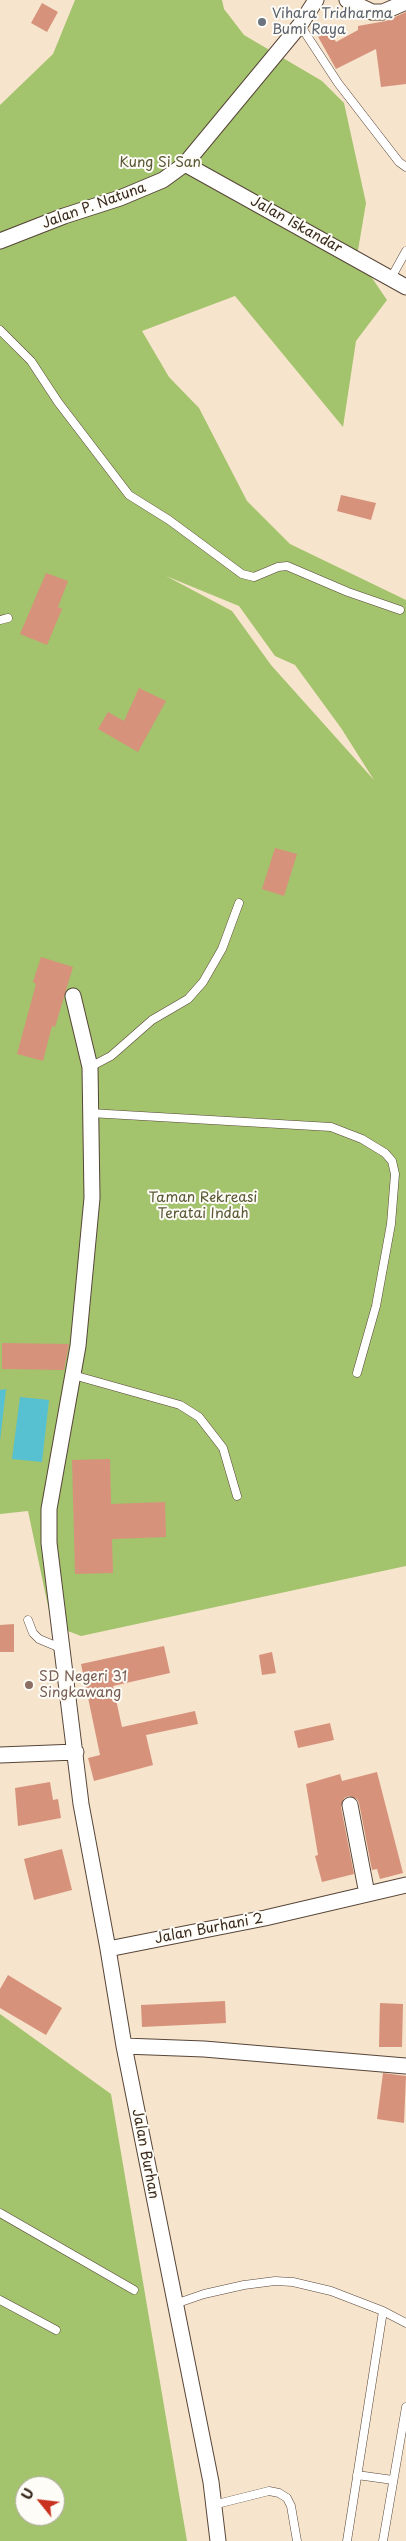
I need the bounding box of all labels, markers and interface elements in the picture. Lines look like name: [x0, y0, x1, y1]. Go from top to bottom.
place label: Vihara Tridharma Bumi Raya: [272, 6, 393, 38]
marker: Vihara Tridharma Bumi Raya: [256, 16, 268, 28]
park label: Kung Si San: [119, 155, 201, 171]
street label: Jalan P. Natuna: [40, 179, 148, 233]
street label: Jalan Iskandar: [247, 193, 345, 257]
park label: Taman Rekreasi Teratai Indah: [149, 1190, 257, 1222]
place label: SD Negeri 31 Singkawang: [39, 1669, 127, 1701]
marker: SD Negeri 31 Singkawang: [23, 1679, 35, 1691]
street label: Jalan Burhani 2: [153, 1910, 265, 1948]
street label: Jalan Burhan: [128, 2108, 162, 2200]
north arrow: [15, 2476, 65, 2526]
text: U: [16, 2484, 39, 2504]

